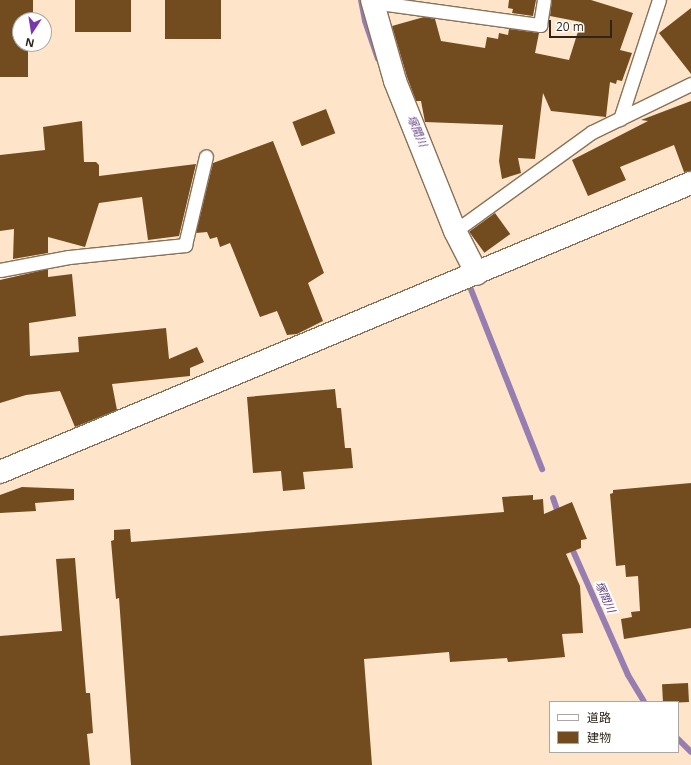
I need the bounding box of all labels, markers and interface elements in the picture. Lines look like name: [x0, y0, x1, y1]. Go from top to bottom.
north arrow: [12, 12, 52, 52]
scale bar: [551, 12, 614, 38]
text: 20 m: [556, 18, 584, 35]
text: N: [24, 35, 36, 52]
water label: 塚間川: [404, 113, 430, 149]
water label: 塚間川: [592, 579, 618, 615]
legend: [549, 701, 679, 753]
text: 道路: [587, 709, 611, 726]
text: 建物: [587, 729, 611, 746]

